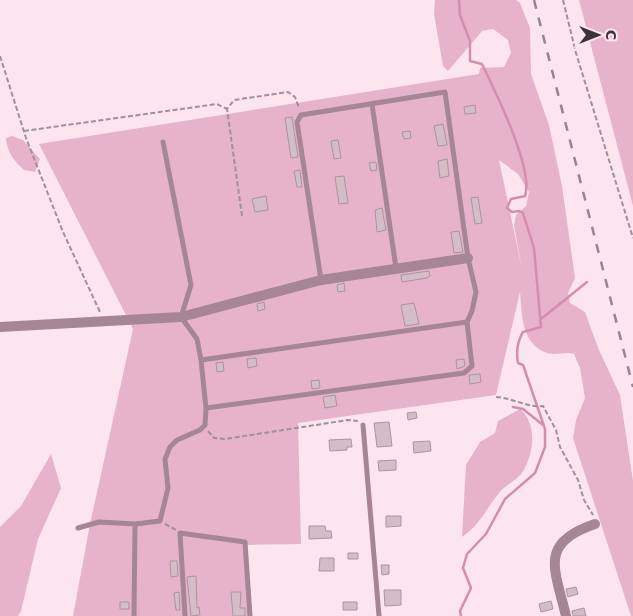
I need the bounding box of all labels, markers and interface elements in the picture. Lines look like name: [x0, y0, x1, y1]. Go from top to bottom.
north arrow: [573, 10, 623, 60]
text: С: [603, 30, 619, 40]

